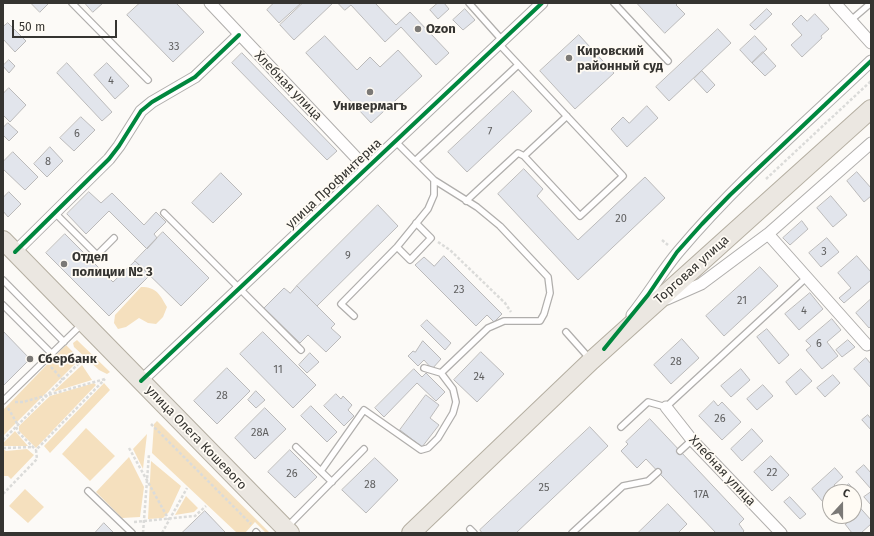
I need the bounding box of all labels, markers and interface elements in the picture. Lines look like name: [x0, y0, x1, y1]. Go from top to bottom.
scale bar: [14, 12, 119, 38]
text: 50 m: [19, 20, 45, 34]
place label: Ozon: [426, 21, 456, 37]
marker: Ozon: [413, 24, 423, 34]
house number: 33: [169, 40, 179, 54]
place label: Кировский районный суд: [577, 43, 663, 74]
street label: Хлебная улица: [251, 48, 325, 124]
marker: Кировский районный суд: [564, 53, 574, 63]
house number: 4: [108, 74, 114, 88]
marker: Универмагъ: [365, 87, 375, 97]
place label: Универмагъ: [333, 98, 407, 114]
house number: 7: [488, 125, 492, 139]
house number: 6: [74, 127, 80, 141]
street label: улица Профинтерна: [283, 136, 385, 232]
house number: 8: [45, 155, 51, 169]
house number: 20: [615, 212, 627, 226]
street label: Торговая улица: [651, 232, 733, 308]
house number: 3: [821, 245, 827, 259]
place label: Отдел полиции № 3: [72, 249, 153, 280]
house number: 9: [345, 249, 351, 263]
marker: Отдел полиции № 3: [59, 259, 69, 269]
house number: 23: [454, 283, 464, 297]
house number: 21: [737, 294, 747, 308]
house number: 4: [801, 304, 807, 318]
house number: 6: [816, 337, 822, 351]
place label: Сбербанк: [38, 351, 97, 367]
marker: Сбербанк: [25, 354, 35, 364]
house number: 28: [670, 355, 682, 369]
house number: 11: [273, 363, 283, 377]
house number: 24: [474, 370, 484, 384]
street label: улица Олега Кошевого: [142, 383, 250, 493]
house number: 28: [216, 389, 228, 403]
house number: 26: [714, 412, 726, 426]
house number: 28А: [251, 426, 269, 440]
street label: Хлебная улица: [685, 433, 759, 509]
house number: 22: [767, 466, 777, 480]
house number: 26: [286, 467, 298, 481]
house number: 28: [364, 478, 376, 492]
house number: 25: [539, 481, 549, 495]
north arrow: [822, 484, 862, 524]
text: С: [841, 486, 851, 500]
house number: 17А: [693, 488, 709, 502]

